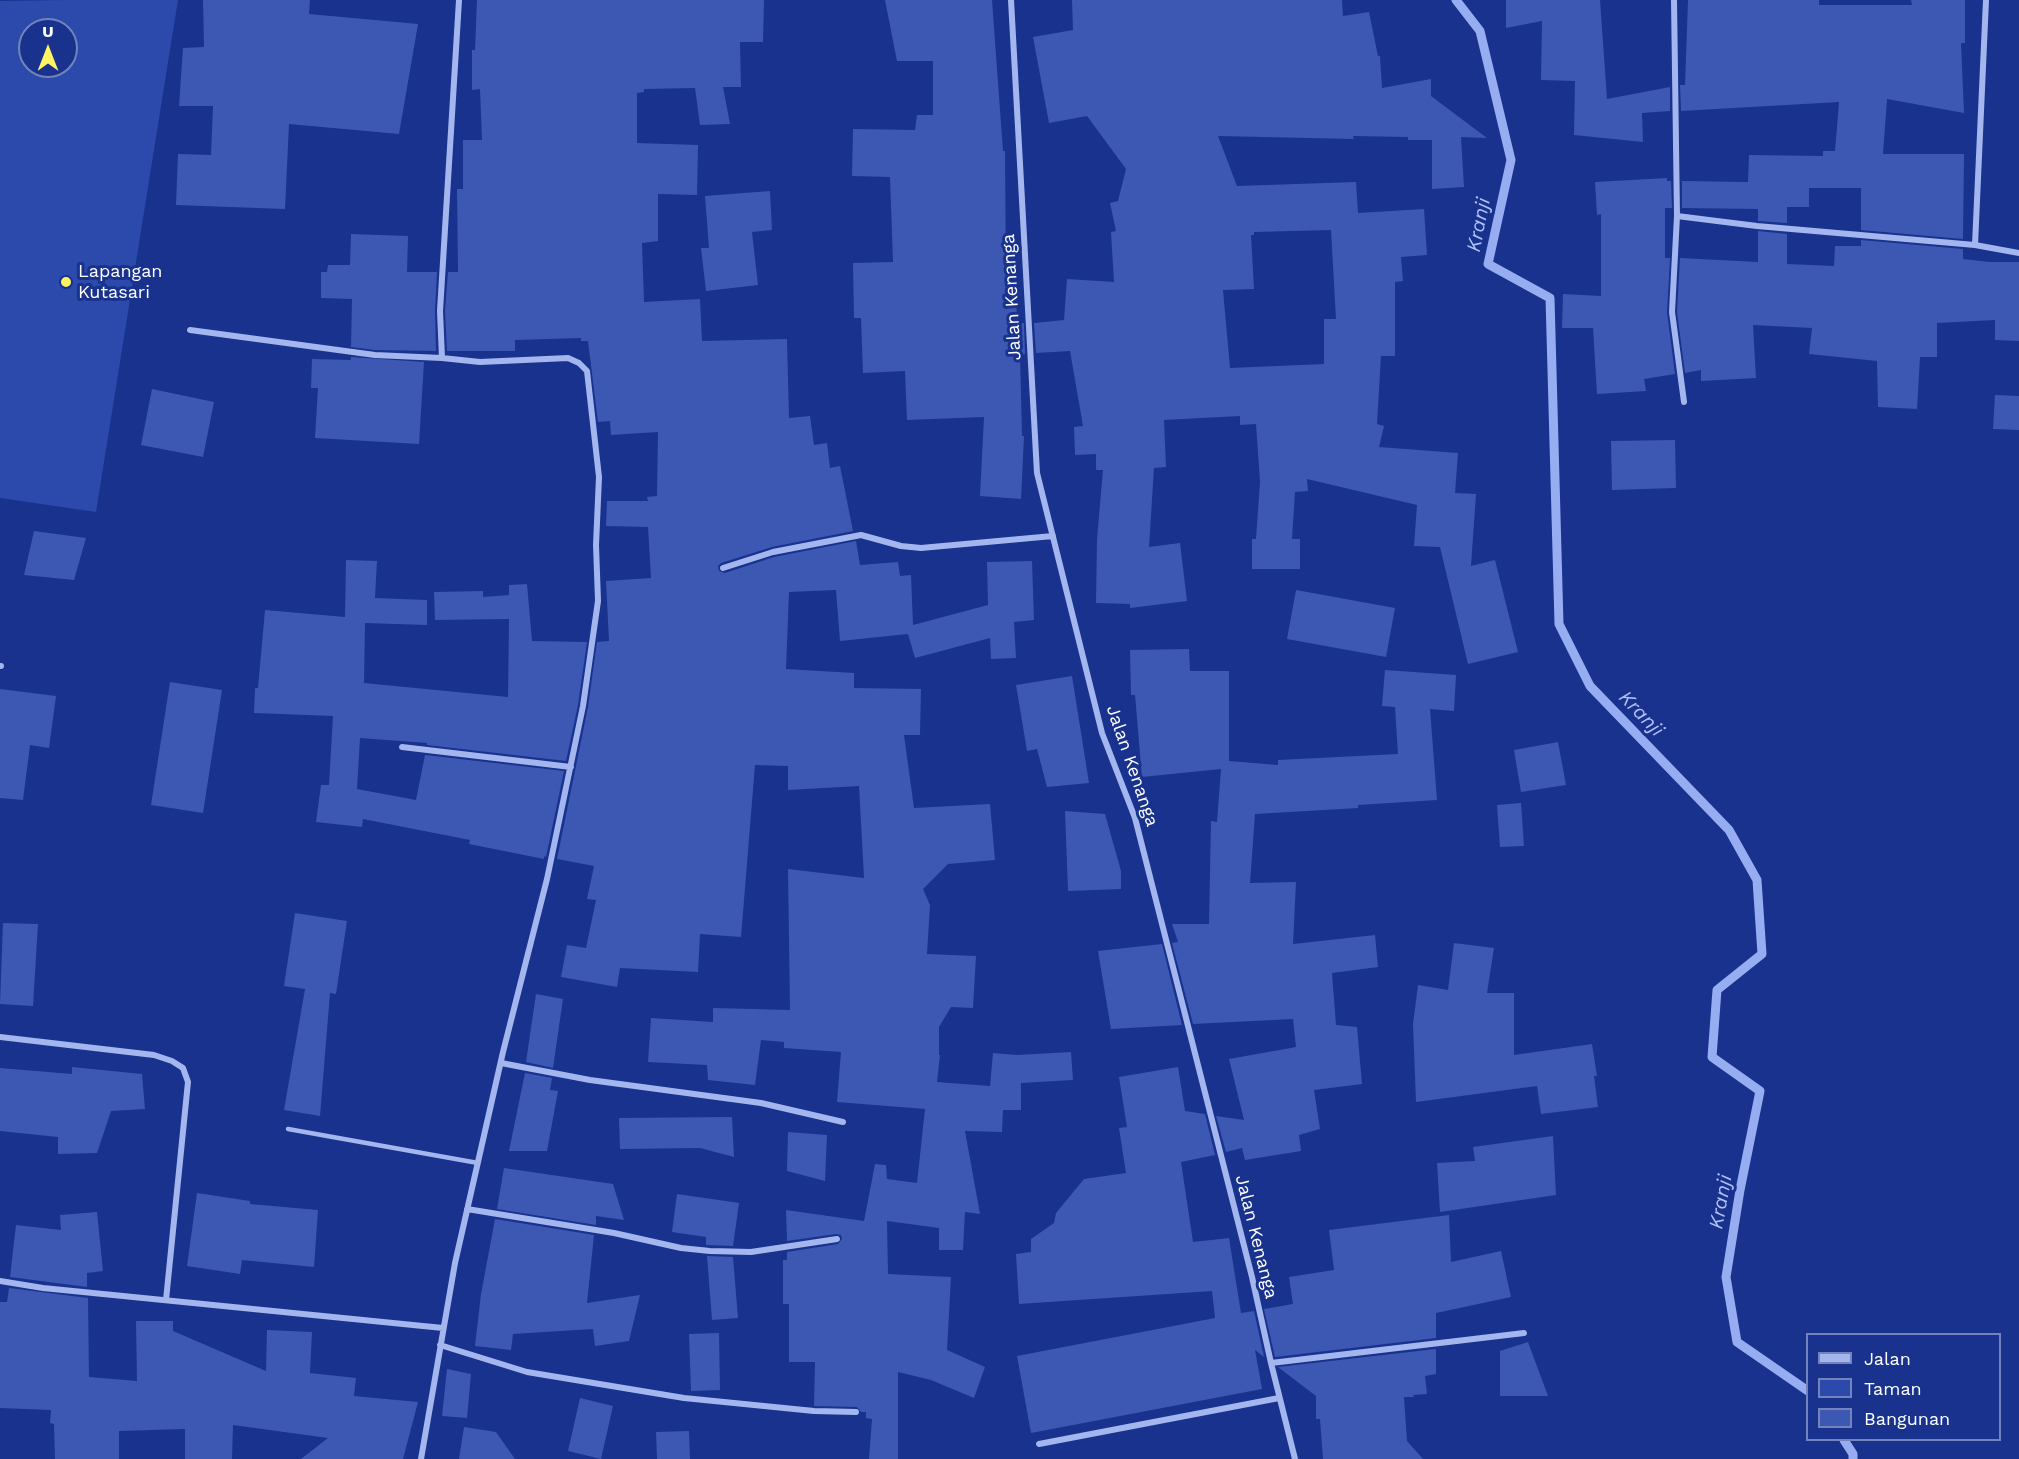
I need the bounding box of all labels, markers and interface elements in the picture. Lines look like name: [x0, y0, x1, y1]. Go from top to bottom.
north arrow: [18, 18, 78, 78]
text: U: [42, 22, 54, 41]
water label: Kranji: [1462, 196, 1496, 254]
street label: Jalan Kenanga: [998, 233, 1026, 361]
place label: Lapangan Kutasari: [78, 261, 162, 304]
marker: Lapangan Kutasari: [59, 275, 73, 289]
water label: Kranji: [1613, 686, 1669, 742]
street label: Jalan Kenanga: [1101, 703, 1163, 829]
street label: Jalan Kenanga: [1230, 1173, 1282, 1301]
water label: Kranji: [1704, 1173, 1738, 1231]
legend: [1806, 1333, 2001, 1441]
text: Jalan: [1864, 1348, 1911, 1369]
text: Taman: [1864, 1378, 1922, 1399]
text: Bangunan: [1864, 1408, 1950, 1429]

